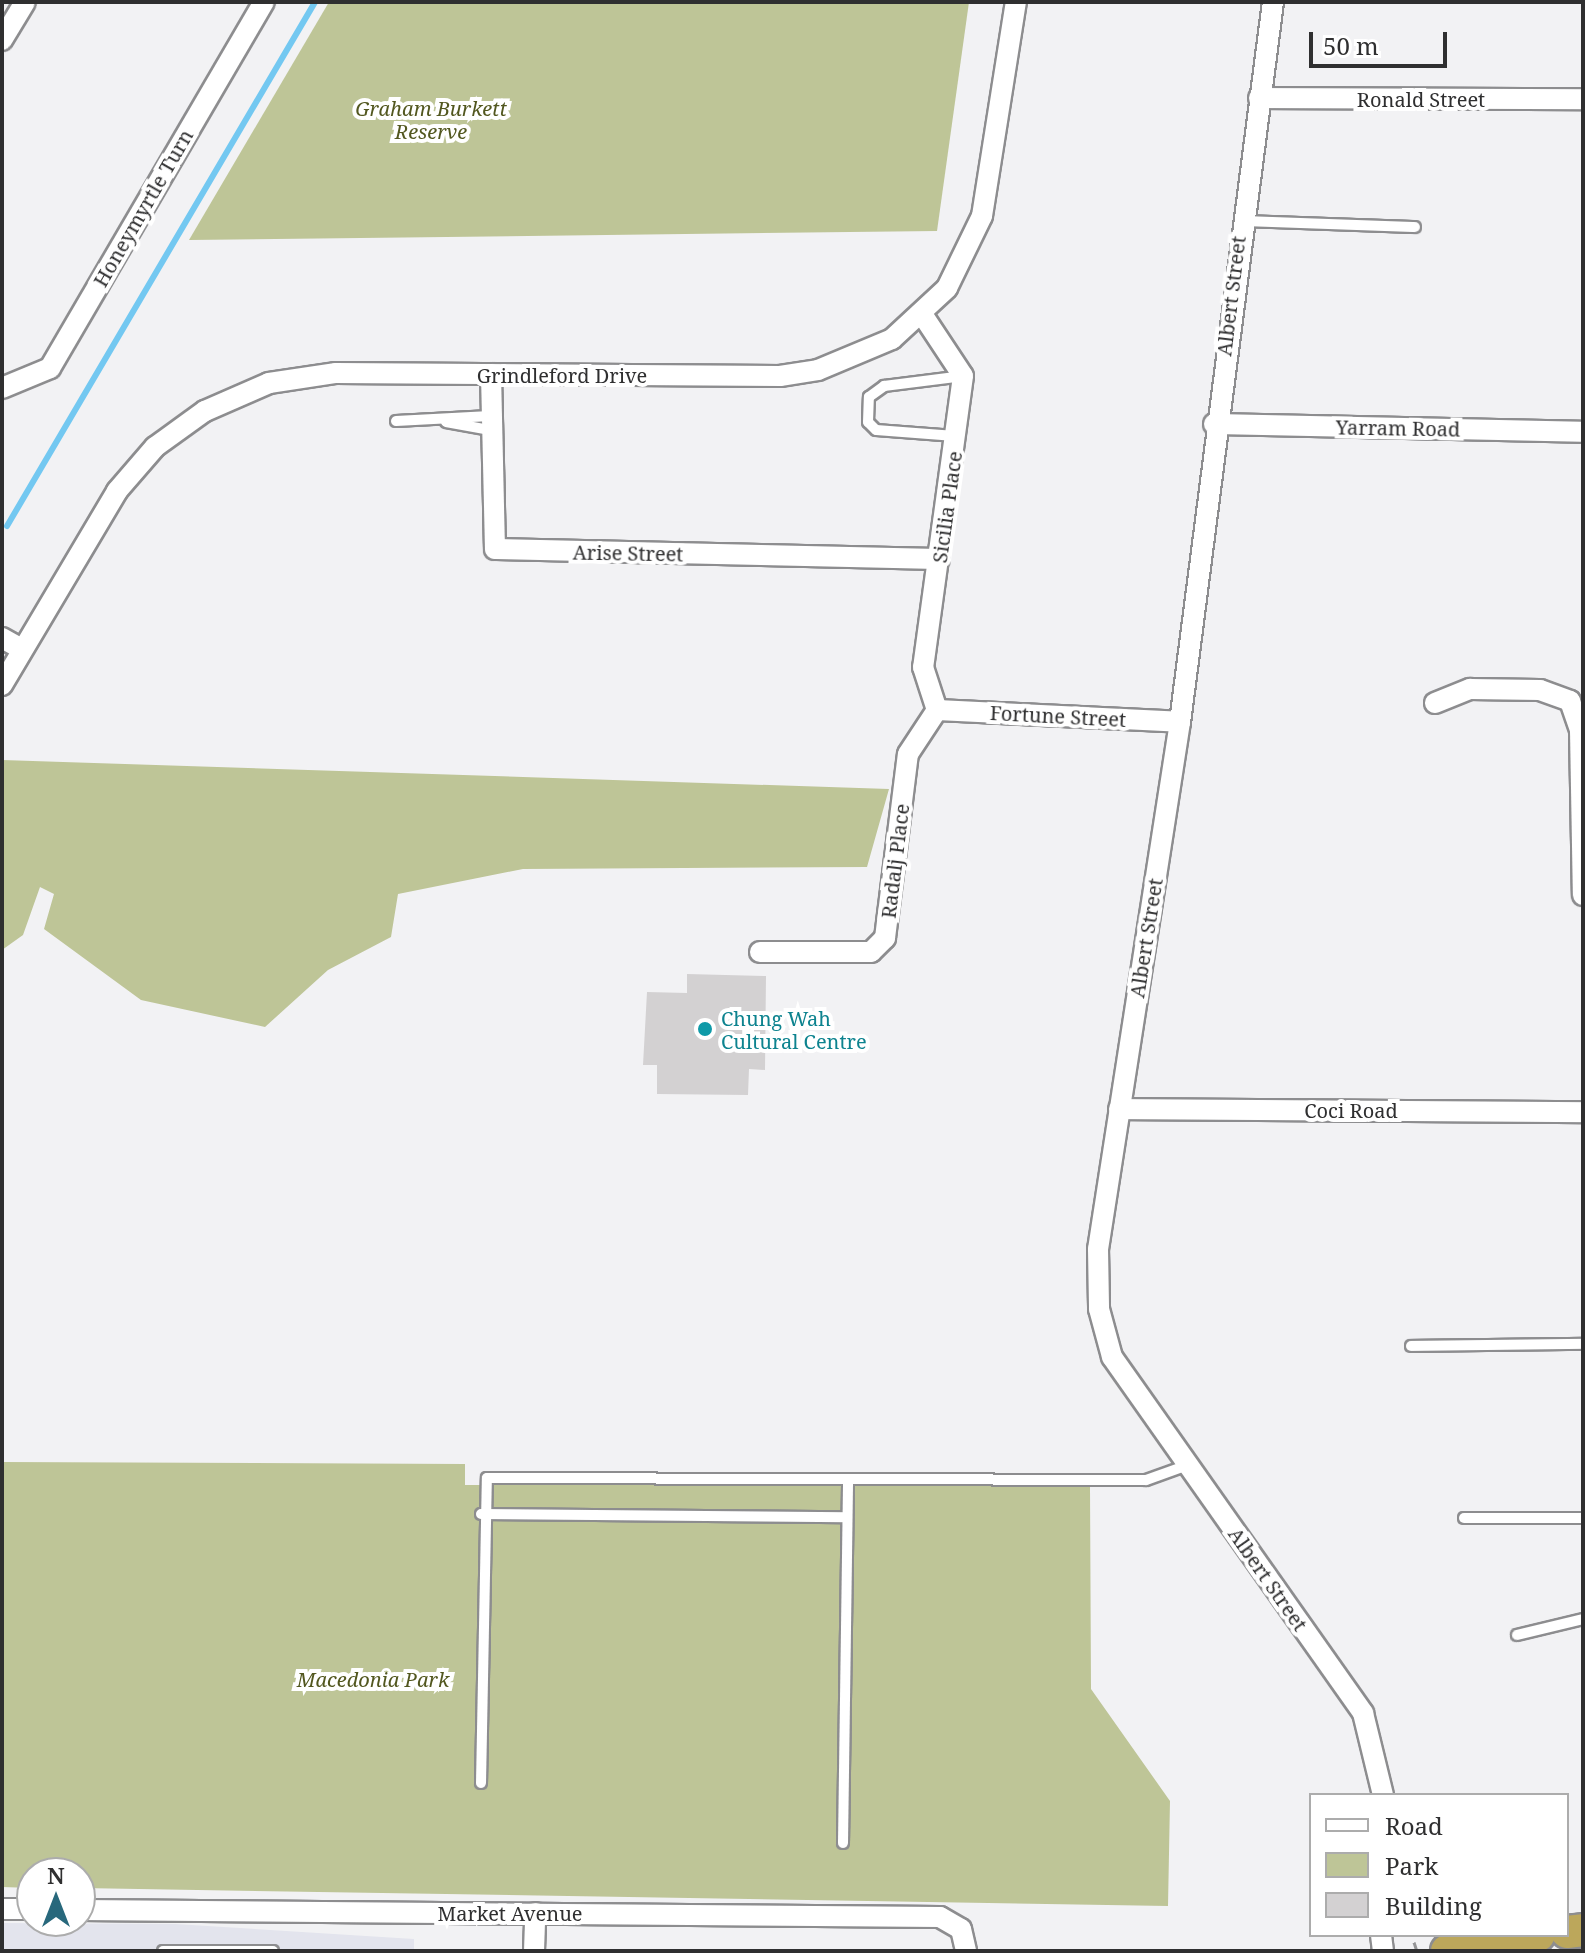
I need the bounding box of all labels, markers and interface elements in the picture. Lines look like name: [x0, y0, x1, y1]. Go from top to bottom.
scale bar: [1313, 16, 1451, 66]
text: 50 m: [1323, 29, 1379, 62]
street label: Ronald Street: [1357, 87, 1485, 111]
park label: Graham Burkett Reserve: [355, 96, 507, 143]
street label: Honeymyrtle Turn: [88, 125, 198, 291]
street label: Albert Street: [1212, 235, 1250, 357]
street label: Grindleford Drive: [477, 363, 647, 387]
street label: Yarram Road: [1336, 415, 1460, 441]
street label: Sicilia Place: [927, 450, 967, 564]
street label: Arise Street: [572, 540, 684, 566]
street label: Fortune Street: [989, 700, 1127, 732]
street label: Radalj Place: [876, 802, 914, 920]
street label: Albert Street: [1125, 877, 1167, 999]
place label: Chung Wah Cultural Centre: [721, 1006, 867, 1053]
marker: Chung Wah Cultural Centre: [696, 1020, 714, 1038]
street label: Coci Road: [1304, 1098, 1398, 1122]
street label: Albert Street: [1224, 1523, 1312, 1635]
park label: Macedonia Park: [297, 1667, 449, 1691]
legend: [1309, 1793, 1569, 1937]
text: Road: [1385, 1809, 1443, 1842]
text: Park: [1385, 1849, 1438, 1882]
north arrow: [16, 1857, 96, 1937]
text: N: [47, 1860, 65, 1890]
text: Building: [1385, 1889, 1482, 1922]
street label: Market Avenue: [437, 1901, 583, 1925]

